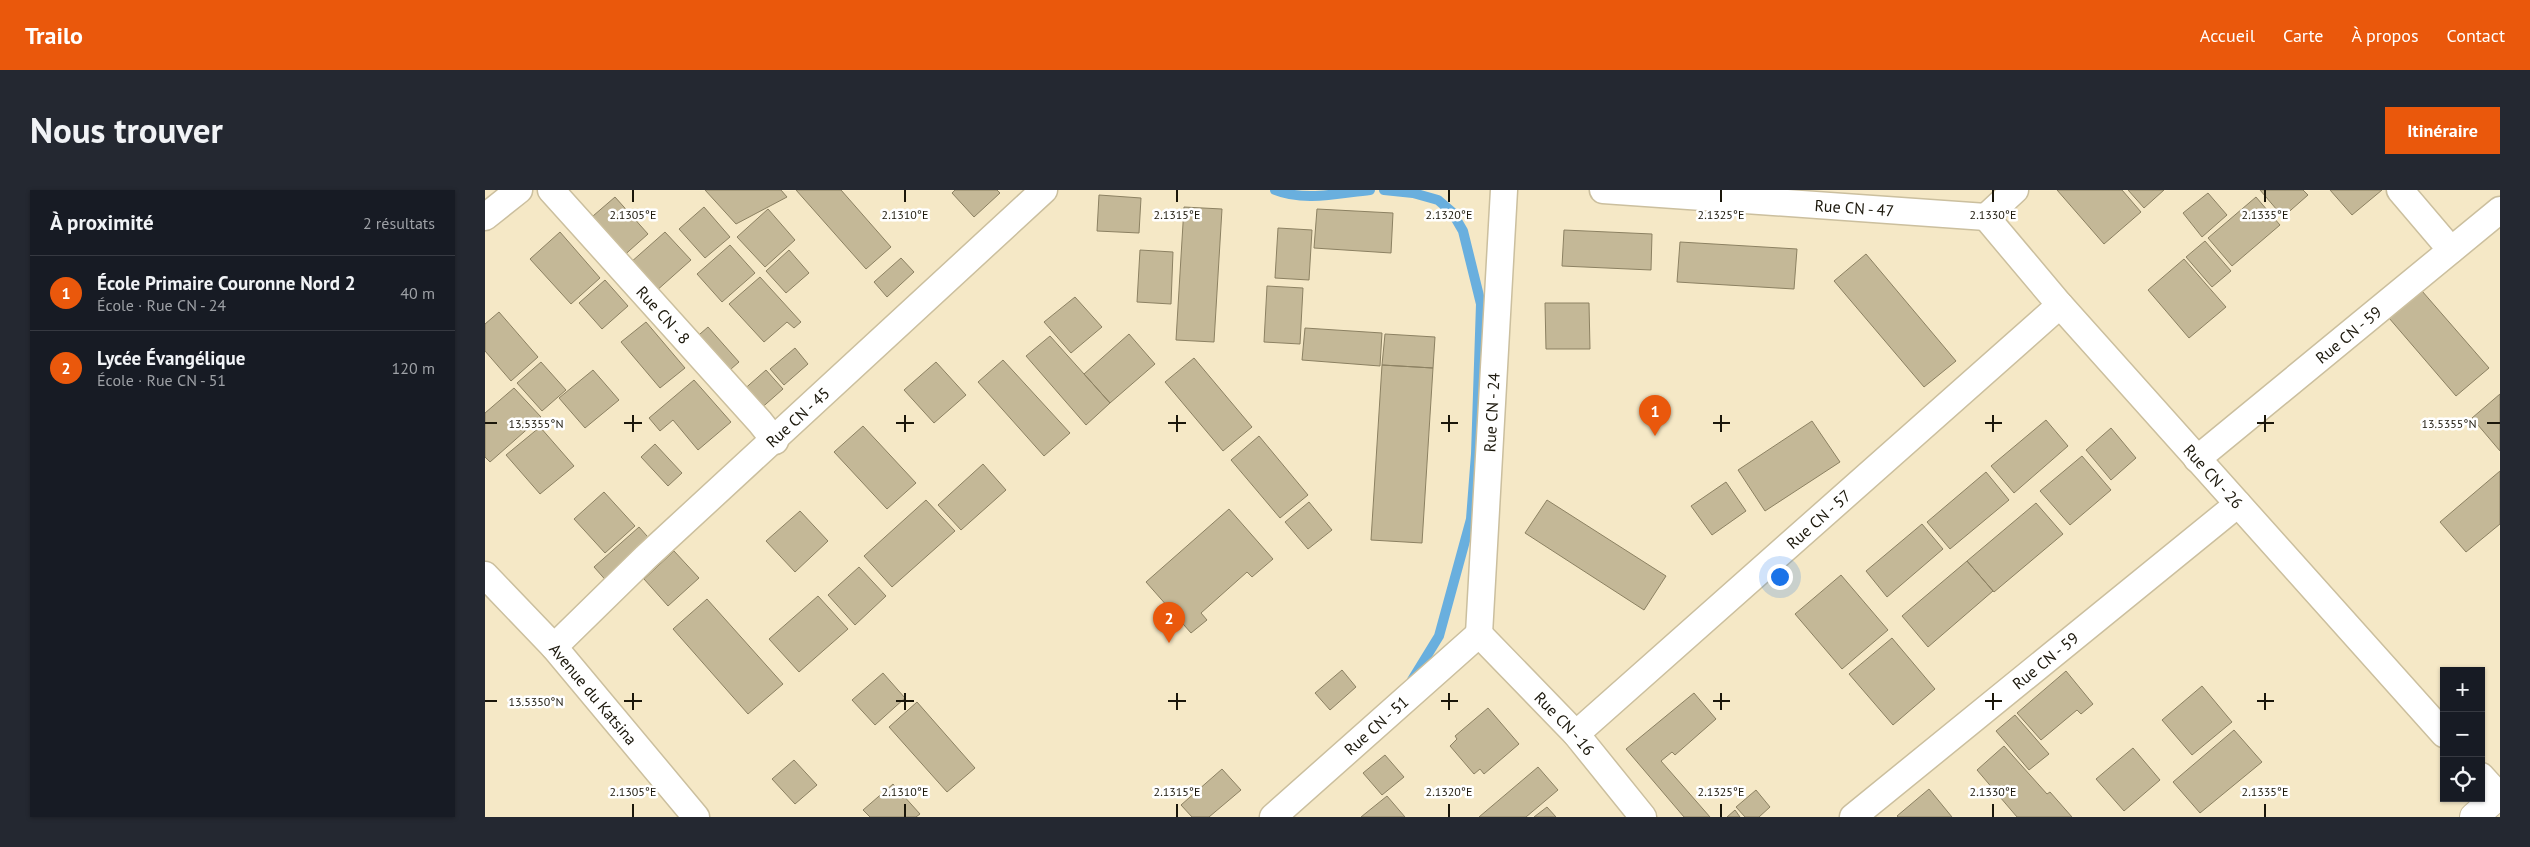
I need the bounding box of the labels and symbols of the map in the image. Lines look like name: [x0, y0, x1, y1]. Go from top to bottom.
street label: Rue CN - 47: [1814, 195, 1895, 220]
text: 2.1305°E: [610, 207, 656, 222]
text: 2.1310°E: [882, 207, 928, 222]
text: 2.1315°E: [1154, 207, 1200, 222]
text: 2.1320°E: [1426, 207, 1472, 222]
text: 2.1325°E: [1698, 207, 1744, 222]
text: 2.1330°E: [1970, 207, 2016, 222]
text: 2.1335°E: [2242, 207, 2288, 222]
street label: Rue CN - 8: [632, 282, 695, 348]
street label: Rue CN - 59: [2311, 302, 2386, 368]
street label: Rue CN - 24: [1479, 372, 1504, 453]
street label: Rue CN - 45: [762, 383, 834, 451]
pin: 1: [1639, 395, 1671, 436]
text: 13.5355°N: [509, 416, 563, 431]
text: 13.5355°N: [2422, 416, 2476, 431]
street label: Rue CN - 26: [2179, 440, 2247, 513]
street label: Rue CN - 57: [1782, 485, 1855, 553]
your location: [1767, 564, 1793, 590]
pin: 2: [1153, 602, 1185, 643]
street label: Rue CN - 59: [2008, 628, 2083, 693]
street label: Avenue du Katsina: [545, 639, 641, 749]
street label: Rue CN - 16: [1530, 687, 1599, 759]
street label: Rue CN - 51: [1340, 691, 1413, 759]
text: 13.5350°N: [509, 694, 563, 709]
text: 2.1305°E: [610, 784, 656, 799]
text: 2.1310°E: [882, 784, 928, 799]
text: 2.1315°E: [1154, 784, 1200, 799]
text: 2.1320°E: [1426, 784, 1472, 799]
text: 2.1325°E: [1698, 784, 1744, 799]
text: 2.1330°E: [1970, 784, 2016, 799]
text: 2.1335°E: [2242, 784, 2288, 799]

